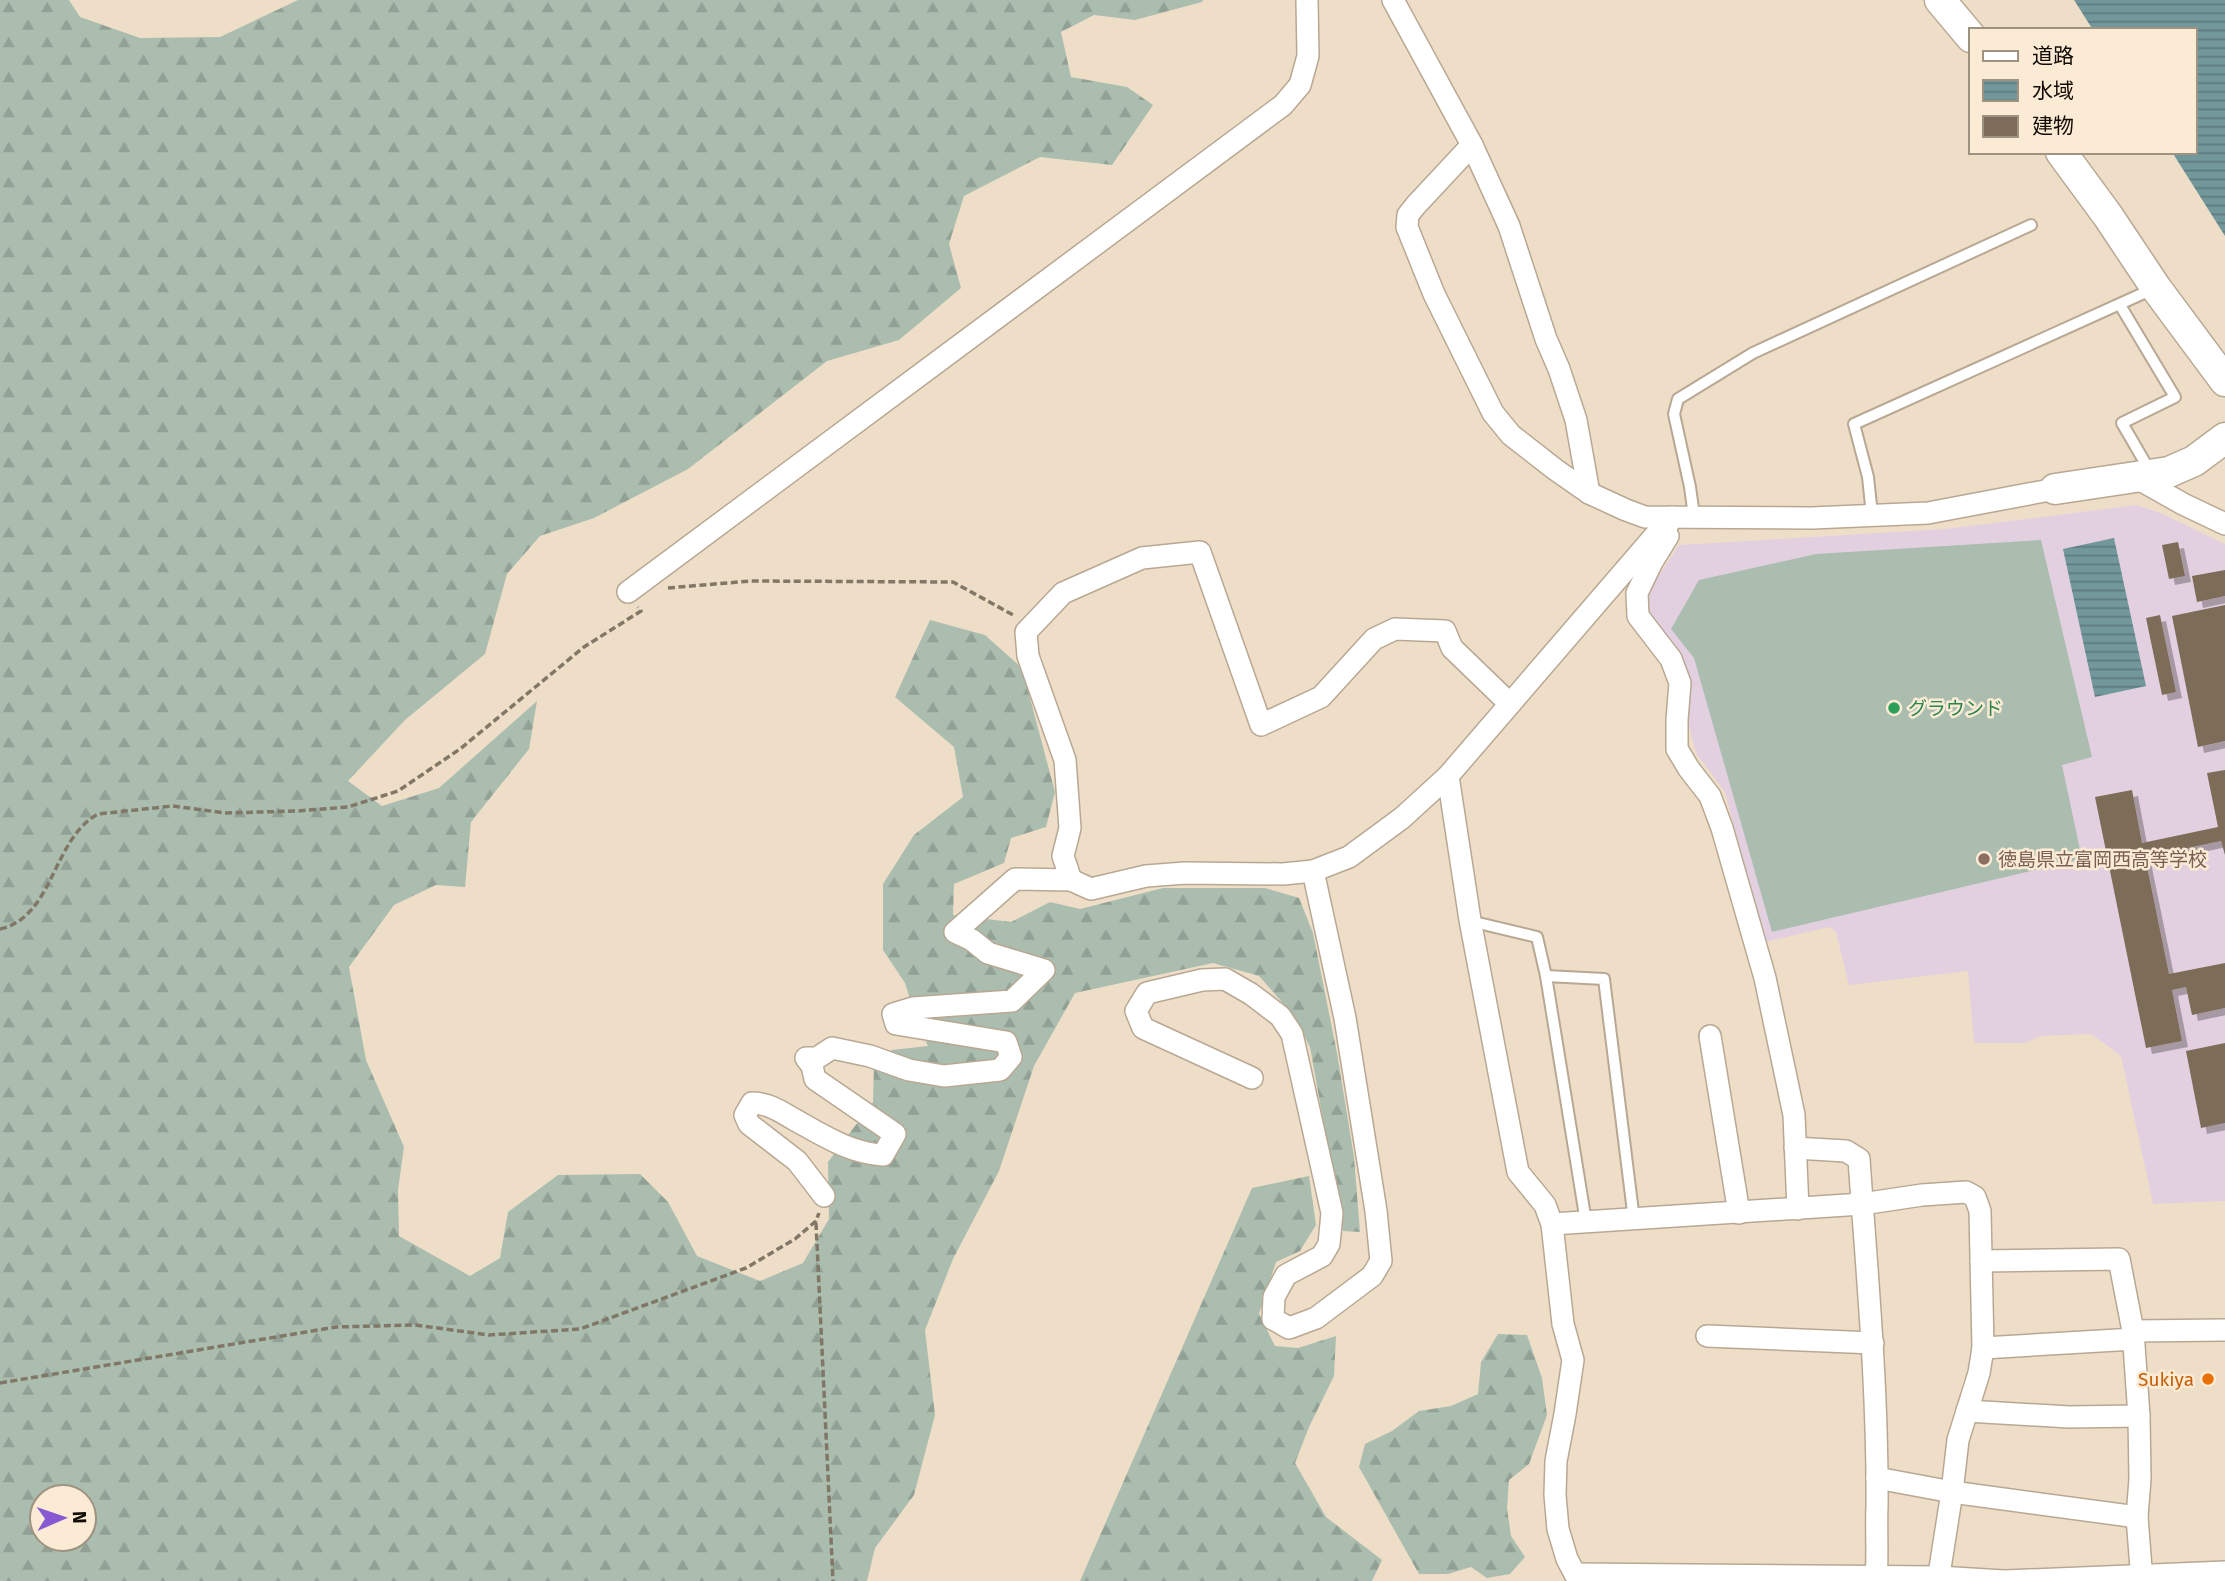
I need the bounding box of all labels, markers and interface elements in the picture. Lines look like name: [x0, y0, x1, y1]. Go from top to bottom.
legend: [1969, 28, 2197, 154]
text: 道路: [2032, 43, 2074, 69]
text: 水域: [2032, 78, 2074, 104]
text: 建物: [2032, 113, 2074, 139]
place label: グラウンド: [1908, 697, 2003, 720]
marker: グラウンド: [1886, 700, 1902, 716]
place label: 徳島県立富岡西高等学校: [1998, 848, 2207, 871]
marker: 徳島県立富岡西高等学校: [1976, 851, 1992, 867]
place label: Sukiya: [2138, 1368, 2194, 1391]
marker: Sukiya: [2200, 1371, 2216, 1387]
north arrow: [28, 1483, 98, 1553]
text: N: [68, 1511, 91, 1524]

